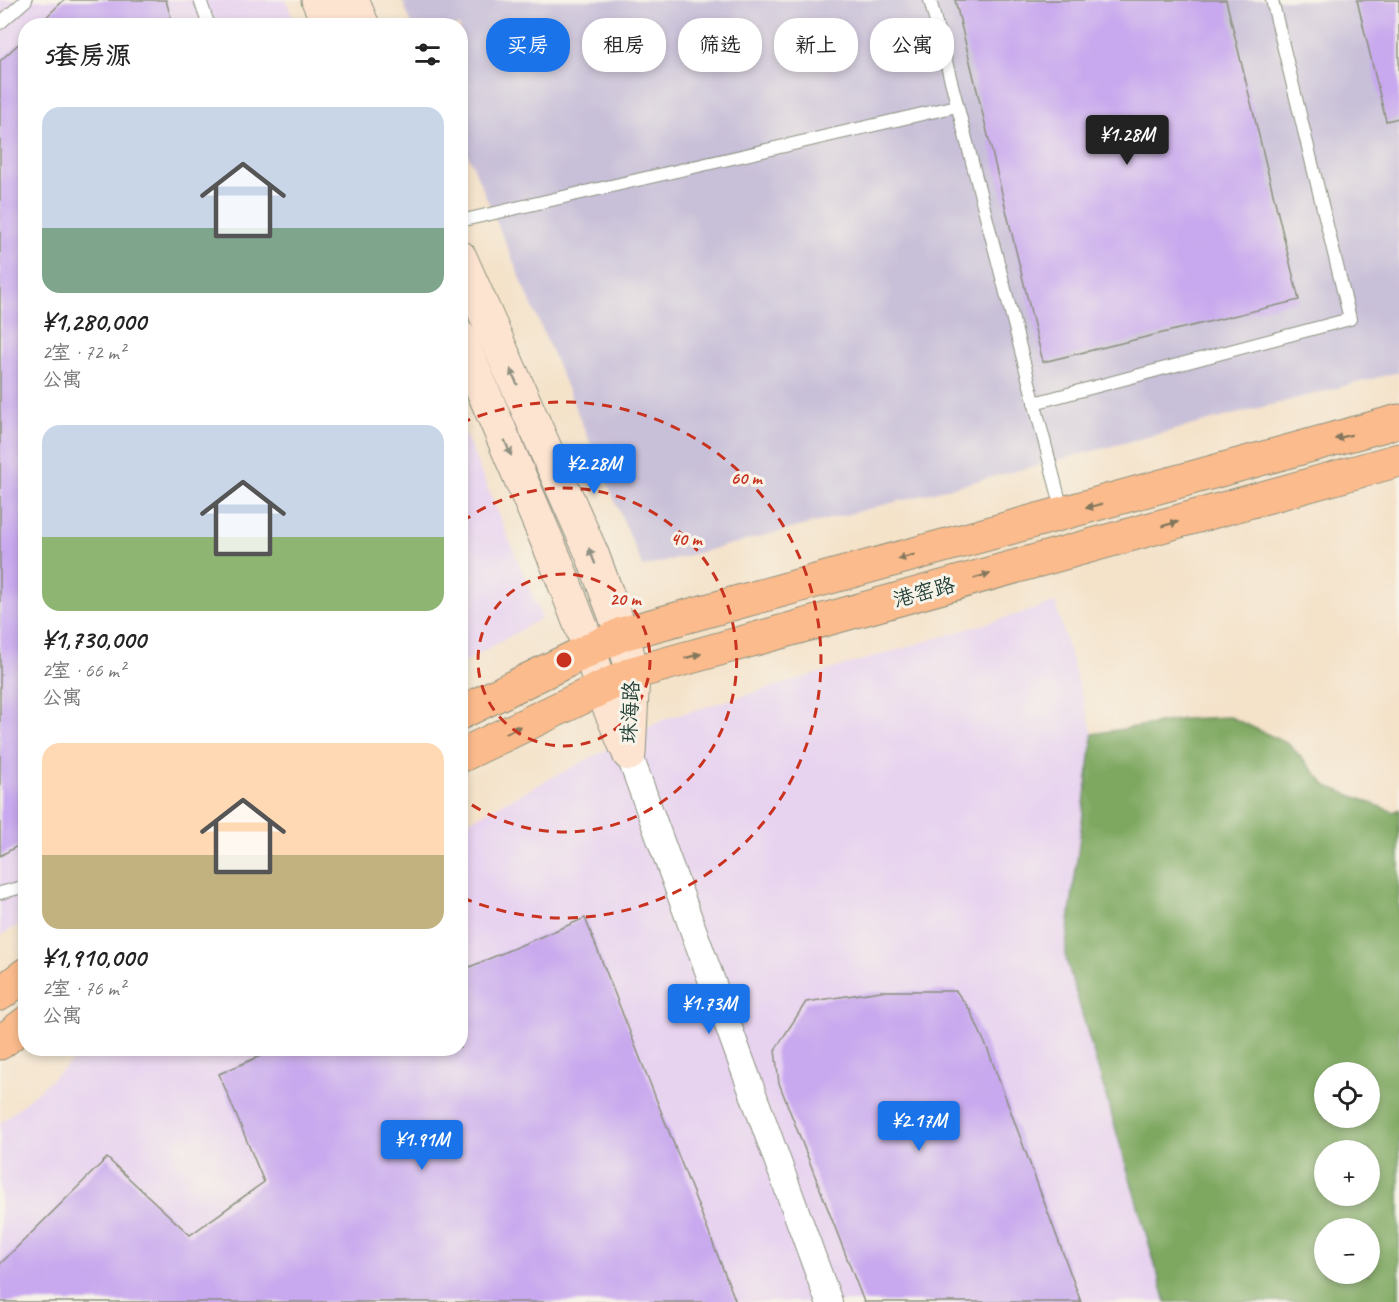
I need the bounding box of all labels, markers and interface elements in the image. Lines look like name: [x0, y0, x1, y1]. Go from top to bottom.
chip: 买房: [486, 18, 570, 72]
chip: 租房: [582, 18, 666, 72]
chip: 筛选: [678, 18, 762, 72]
chip: 新上: [774, 18, 858, 72]
chip: 公寓: [870, 18, 954, 72]
icon: filters: [411, 38, 444, 71]
text: 5套房源: [42, 39, 131, 72]
pin: ¥1.28M: [1078, 115, 1176, 166]
text: ¥1.28M: [1100, 122, 1154, 147]
icon: home: [189, 146, 297, 254]
text: ¥1,280,000: [42, 305, 146, 338]
text: 2室 · 72 m²: [42, 340, 125, 365]
text: 公寓: [42, 367, 82, 392]
one-way arrow: [508, 368, 518, 386]
one-way arrow: [1334, 433, 1352, 442]
one-way arrow: [503, 440, 513, 458]
pin: ¥2.28M: [545, 444, 643, 495]
text: ¥2.28M: [567, 451, 621, 476]
icon: home: [189, 464, 297, 572]
text: 60 m: [730, 467, 763, 489]
one-way arrow: [1085, 502, 1103, 511]
one-way arrow: [1161, 519, 1179, 528]
text: 40 m: [671, 528, 703, 550]
one-way arrow: [587, 546, 597, 564]
one-way arrow: [897, 553, 915, 562]
street label: 港窑路: [890, 571, 958, 613]
one-way arrow: [973, 571, 991, 580]
text: 20 m: [610, 588, 642, 610]
text: ¥1,730,000: [42, 623, 146, 656]
centre of rings: [554, 650, 574, 670]
one-way arrow: [684, 651, 702, 660]
text: 2室 · 66 m²: [42, 658, 125, 683]
street label: 珠海路: [615, 680, 645, 744]
text: 公寓: [42, 685, 82, 710]
one-way arrow: [505, 726, 522, 735]
icon: home: [189, 782, 297, 890]
text: ¥1,910,000: [42, 941, 146, 974]
text: 2室 · 76 m²: [42, 976, 125, 1001]
pin: ¥1.73M: [660, 984, 758, 1035]
text: ¥1.73M: [682, 991, 736, 1016]
text: 公寓: [42, 1003, 82, 1028]
map controls: [1314, 1062, 1380, 1284]
button: locate: [1314, 1062, 1380, 1128]
pin: ¥2.17M: [870, 1101, 968, 1152]
text: ¥2.17M: [892, 1108, 946, 1133]
pin: ¥1.91M: [373, 1120, 471, 1171]
text: ¥1.91M: [395, 1127, 449, 1152]
button: +: [1314, 1140, 1380, 1206]
button: −: [1314, 1218, 1380, 1284]

